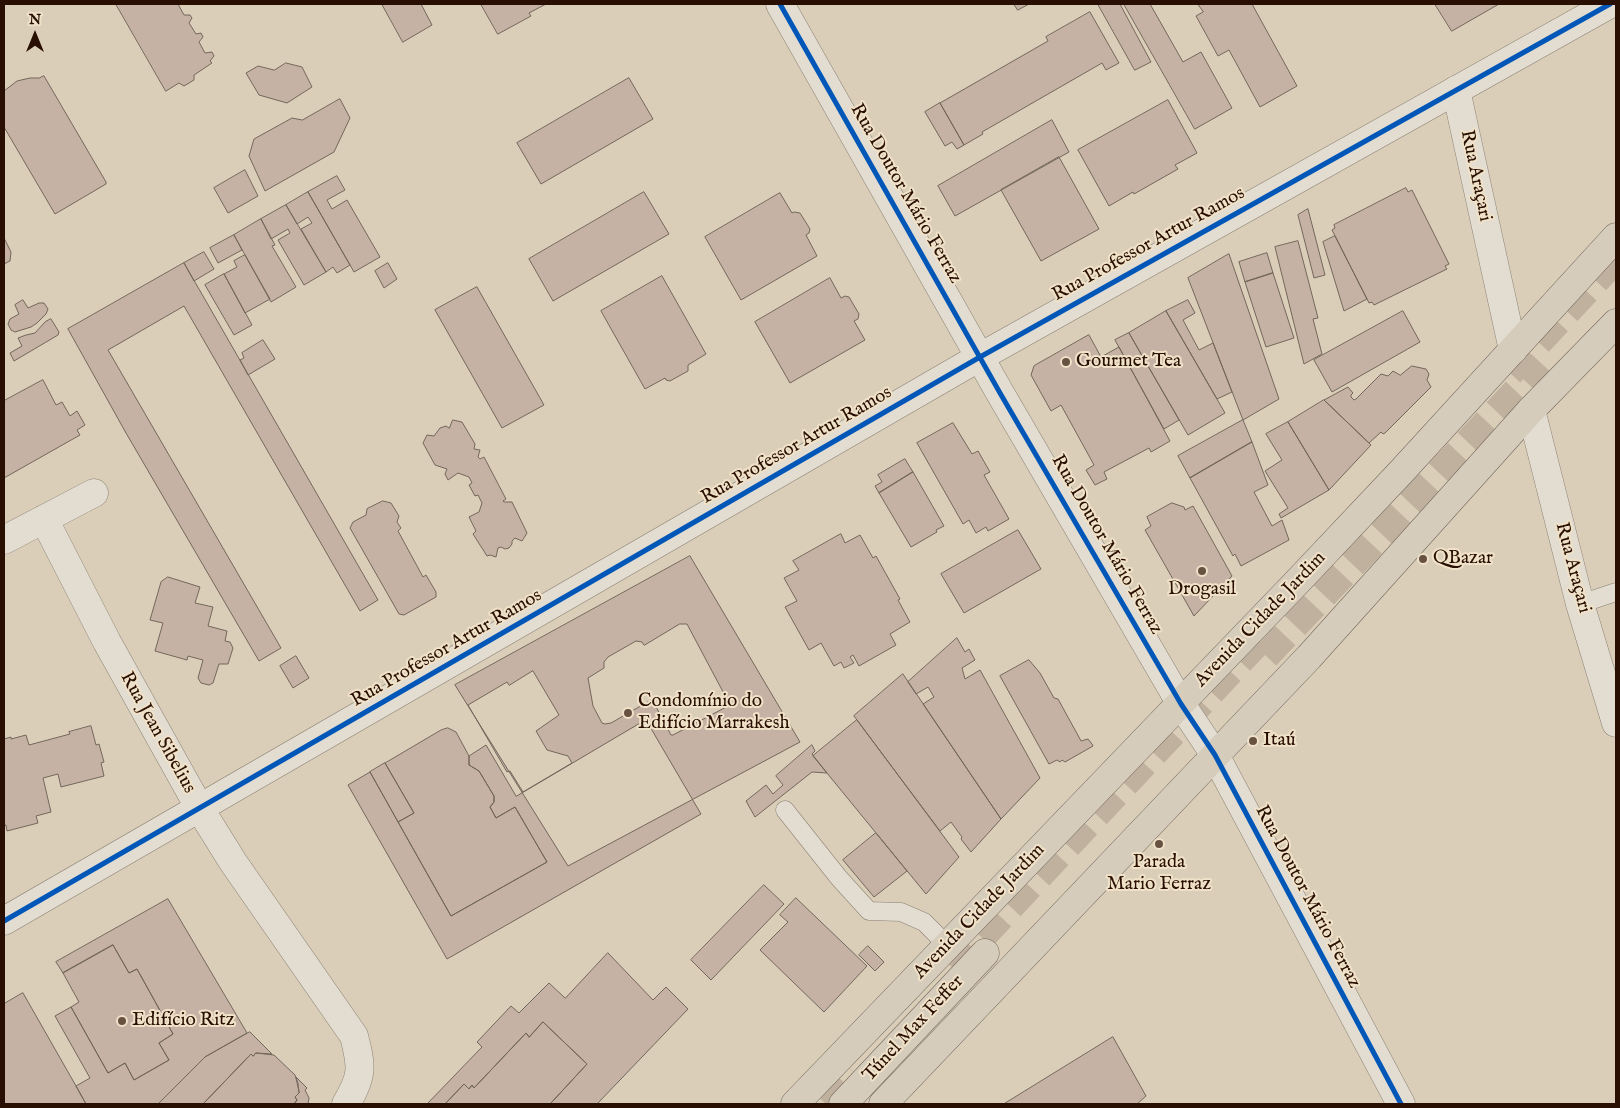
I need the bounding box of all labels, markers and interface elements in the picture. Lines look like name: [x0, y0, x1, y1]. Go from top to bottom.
north arrow: [10, 10, 60, 60]
text: N: [29, 11, 41, 29]
street label: Rua Doutor Mário Ferraz: [844, 100, 966, 288]
street label: Rua Araçari: [1454, 128, 1496, 224]
street label: Rua Professor Artur Ramos: [1049, 183, 1249, 307]
place label: Gourmet Tea: [1076, 351, 1181, 373]
marker: Gourmet Tea: [1060, 356, 1072, 368]
street label: Rua Professor Artur Ramos: [698, 382, 896, 510]
street label: Rua Doutor Mário Ferraz: [1045, 451, 1167, 639]
street label: Rua Araçari: [1549, 520, 1595, 616]
street label: Avenida Cidade Jardim: [1191, 548, 1331, 692]
place label: QBazar: [1433, 548, 1493, 570]
marker: QBazar: [1417, 553, 1429, 565]
marker: Drogasil: [1196, 565, 1208, 577]
place label: Drogasil: [1168, 579, 1236, 601]
street label: Rua Professor Artur Ramos: [348, 585, 546, 713]
street label: Rua Jean Sibelius: [114, 668, 200, 798]
place label: Condomínio do Edifício Marrakesh: [638, 691, 790, 735]
marker: Condomínio do Edifício Marrakesh: [622, 707, 634, 719]
place label: Itaú: [1263, 730, 1296, 752]
marker: Itaú: [1247, 735, 1259, 747]
street label: Rua Doutor Mário Ferraz: [1249, 802, 1365, 992]
marker: Parada Mario Ferraz: [1153, 838, 1165, 850]
street label: Avenida Cidade Jardim: [910, 840, 1050, 984]
place label: Parada Mario Ferraz: [1107, 852, 1211, 896]
street label: Túnel Max Feffer: [859, 971, 969, 1087]
place label: Edifício Ritz: [132, 1010, 235, 1032]
marker: Edifício Ritz: [116, 1015, 128, 1027]

